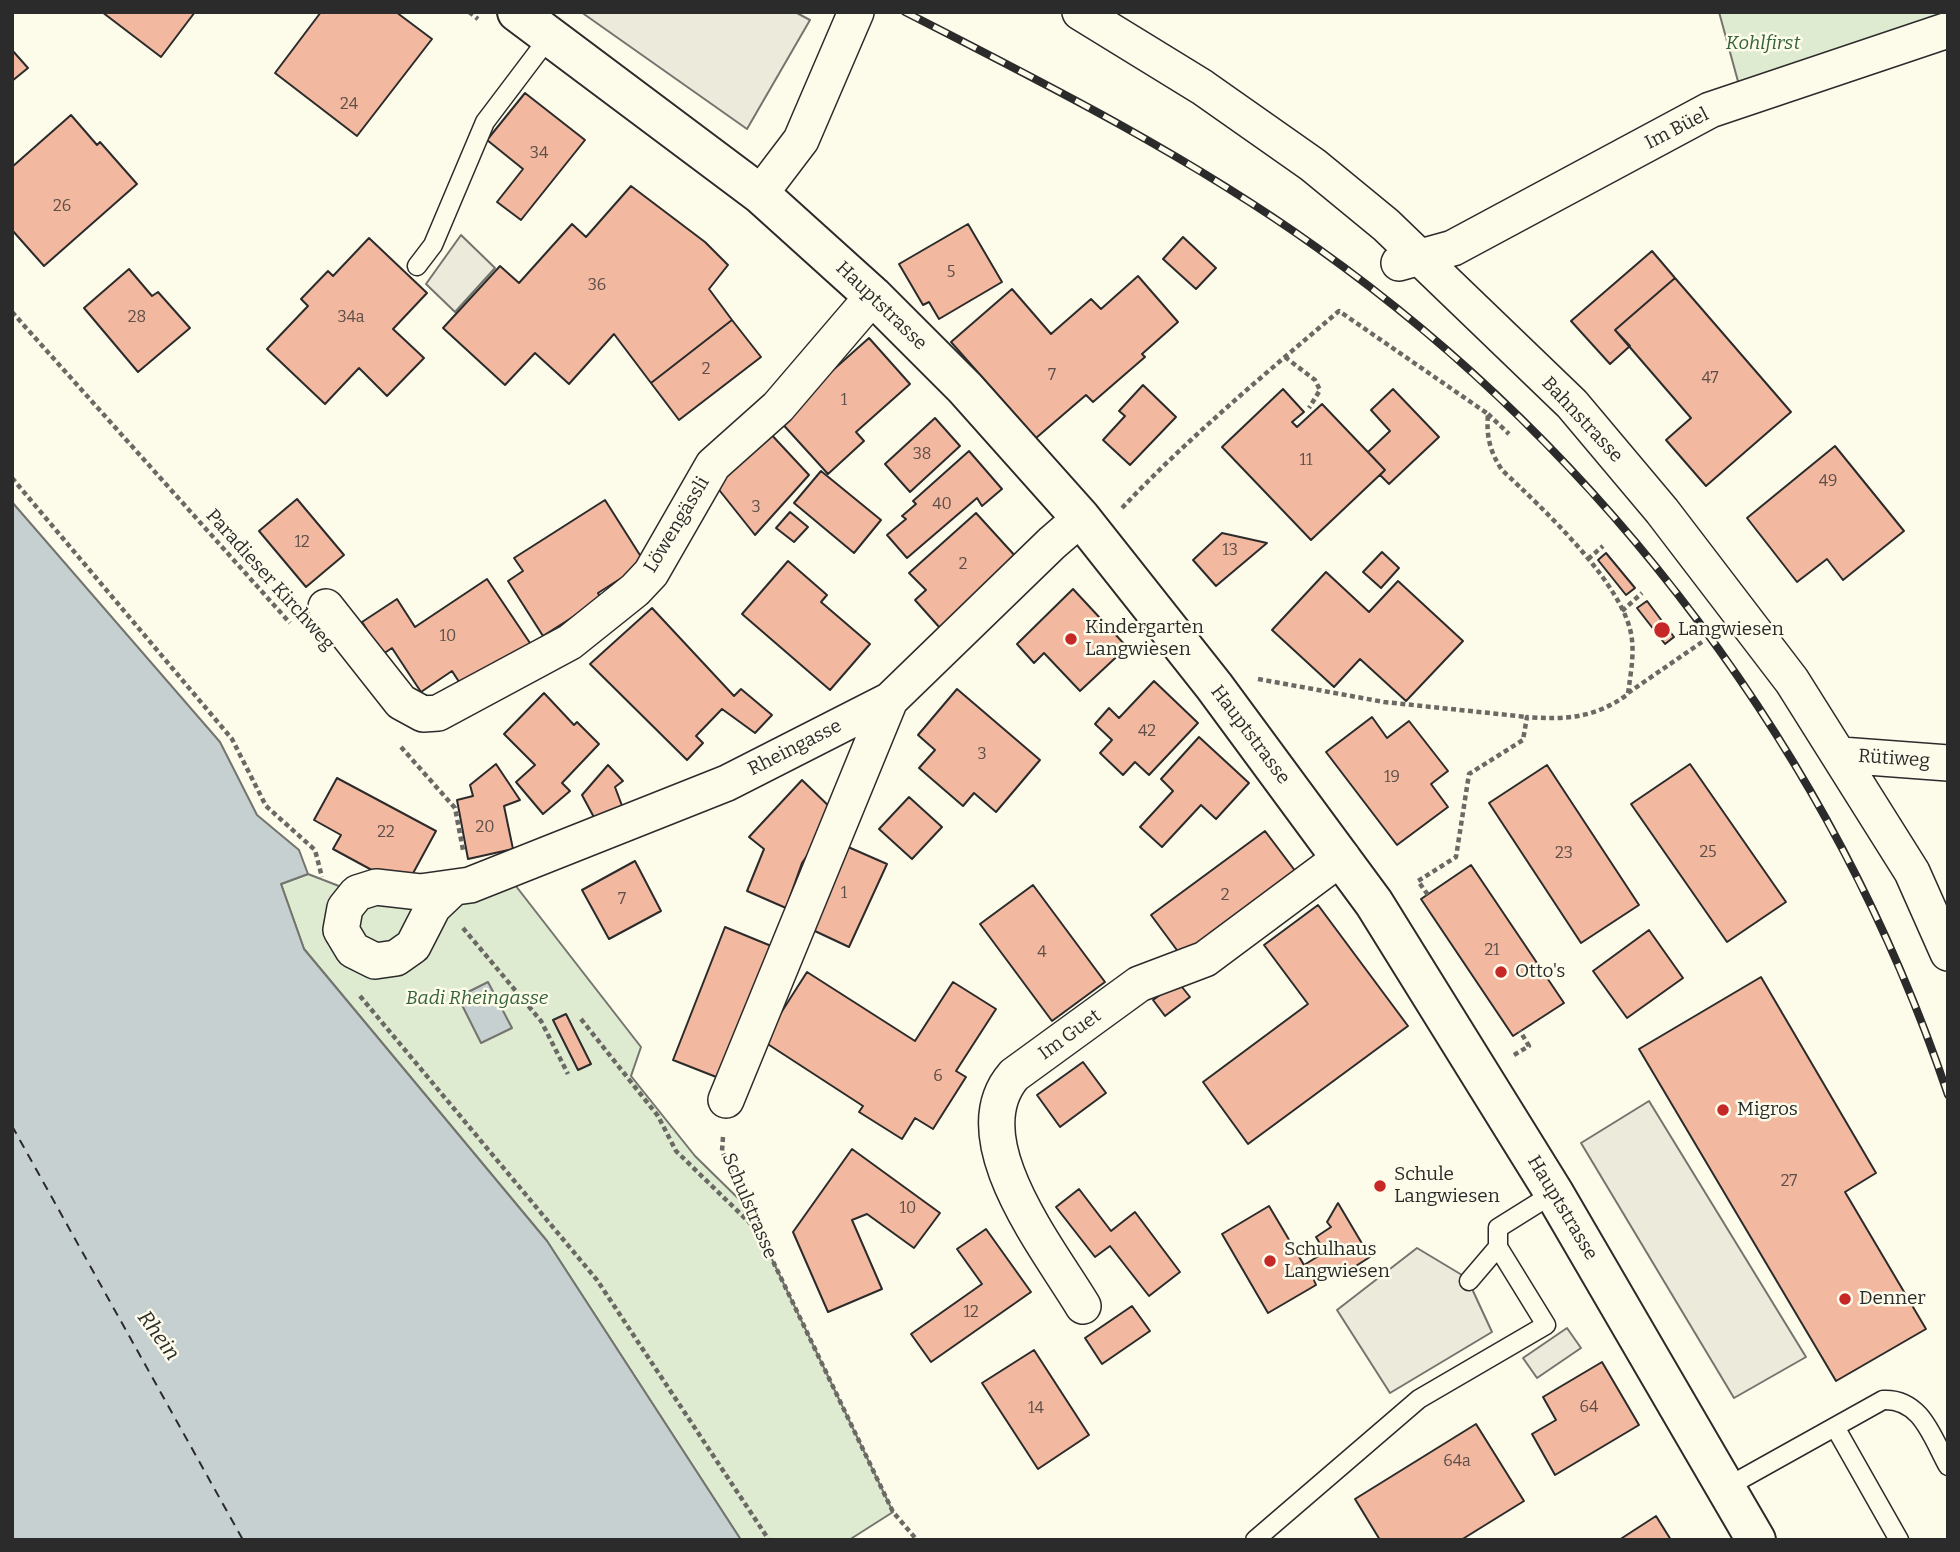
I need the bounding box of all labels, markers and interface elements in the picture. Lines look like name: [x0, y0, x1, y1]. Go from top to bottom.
park label: Kohlfirst: [1726, 33, 1800, 55]
house number: 24: [340, 95, 358, 115]
street label: Im Büel: [1641, 103, 1713, 155]
house number: 34: [530, 144, 548, 164]
house number: 26: [53, 197, 71, 217]
street label: Hauptstrasse: [831, 257, 931, 355]
house number: 5: [947, 263, 955, 283]
house number: 36: [588, 276, 606, 296]
house number: 28: [128, 308, 146, 328]
house number: 34a: [337, 308, 365, 328]
house number: 2: [702, 360, 710, 380]
house number: 7: [1048, 366, 1056, 386]
house number: 47: [1701, 369, 1719, 389]
street label: Bahnstrasse: [1537, 372, 1627, 468]
house number: 1: [841, 391, 847, 411]
house number: 38: [913, 445, 931, 465]
house number: 11: [1300, 451, 1312, 471]
house number: 49: [1819, 472, 1837, 492]
street label: Löwengässli: [639, 473, 715, 577]
house number: 40: [932, 495, 952, 515]
house number: 3: [751, 498, 761, 518]
street label: Paradieser Kirchweg: [201, 505, 339, 655]
house number: 12: [294, 533, 310, 553]
house number: 13: [1222, 541, 1238, 561]
house number: 2: [959, 555, 967, 575]
place label: Kindergarten Langwiesen: [1085, 617, 1204, 661]
place label: Langwiesen: [1678, 619, 1784, 641]
marker: Langwiesen: [1652, 620, 1672, 640]
house number: 10: [440, 627, 456, 647]
marker: Kindergarten Langwiesen: [1063, 631, 1079, 647]
street label: Hauptstrasse: [1205, 681, 1295, 789]
street label: Rheingasse: [744, 715, 846, 781]
house number: 42: [1138, 722, 1156, 742]
house number: 3: [977, 745, 987, 765]
street label: Rütiweg: [1857, 745, 1931, 773]
house number: 19: [1384, 768, 1400, 788]
house number: 20: [476, 818, 494, 838]
house number: 22: [377, 823, 395, 843]
house number: 25: [1699, 843, 1717, 863]
house number: 23: [1555, 844, 1573, 864]
house number: 1: [841, 884, 847, 904]
house number: 2: [1221, 886, 1229, 906]
house number: 7: [618, 890, 626, 910]
house number: 21: [1484, 941, 1500, 961]
house number: 4: [1037, 943, 1047, 963]
place label: Otto's: [1515, 961, 1565, 983]
marker: Otto's: [1493, 964, 1509, 980]
park label: Badi Rheingasse: [406, 988, 548, 1010]
street label: Im Guet: [1034, 1005, 1106, 1065]
house number: 6: [933, 1067, 943, 1087]
place label: Migros: [1737, 1099, 1798, 1121]
marker: Migros: [1715, 1102, 1731, 1118]
street label: Schulstrasse: [717, 1150, 781, 1262]
street label: Hauptstrasse: [1522, 1152, 1602, 1264]
place label: Schule Langwiesen: [1394, 1164, 1500, 1208]
house number: 27: [1781, 1172, 1797, 1192]
marker: Schule Langwiesen: [1372, 1178, 1388, 1194]
house number: 10: [900, 1199, 916, 1219]
place label: Schulhaus Langwiesen: [1284, 1239, 1390, 1283]
marker: Schulhaus Langwiesen: [1262, 1253, 1278, 1269]
place label: Denner: [1859, 1288, 1926, 1310]
marker: Denner: [1837, 1291, 1853, 1307]
house number: 12: [963, 1303, 979, 1323]
water label: Rhein: [132, 1306, 184, 1366]
house number: 64: [1580, 1398, 1598, 1418]
house number: 14: [1028, 1399, 1044, 1419]
house number: 64a: [1443, 1452, 1471, 1472]

